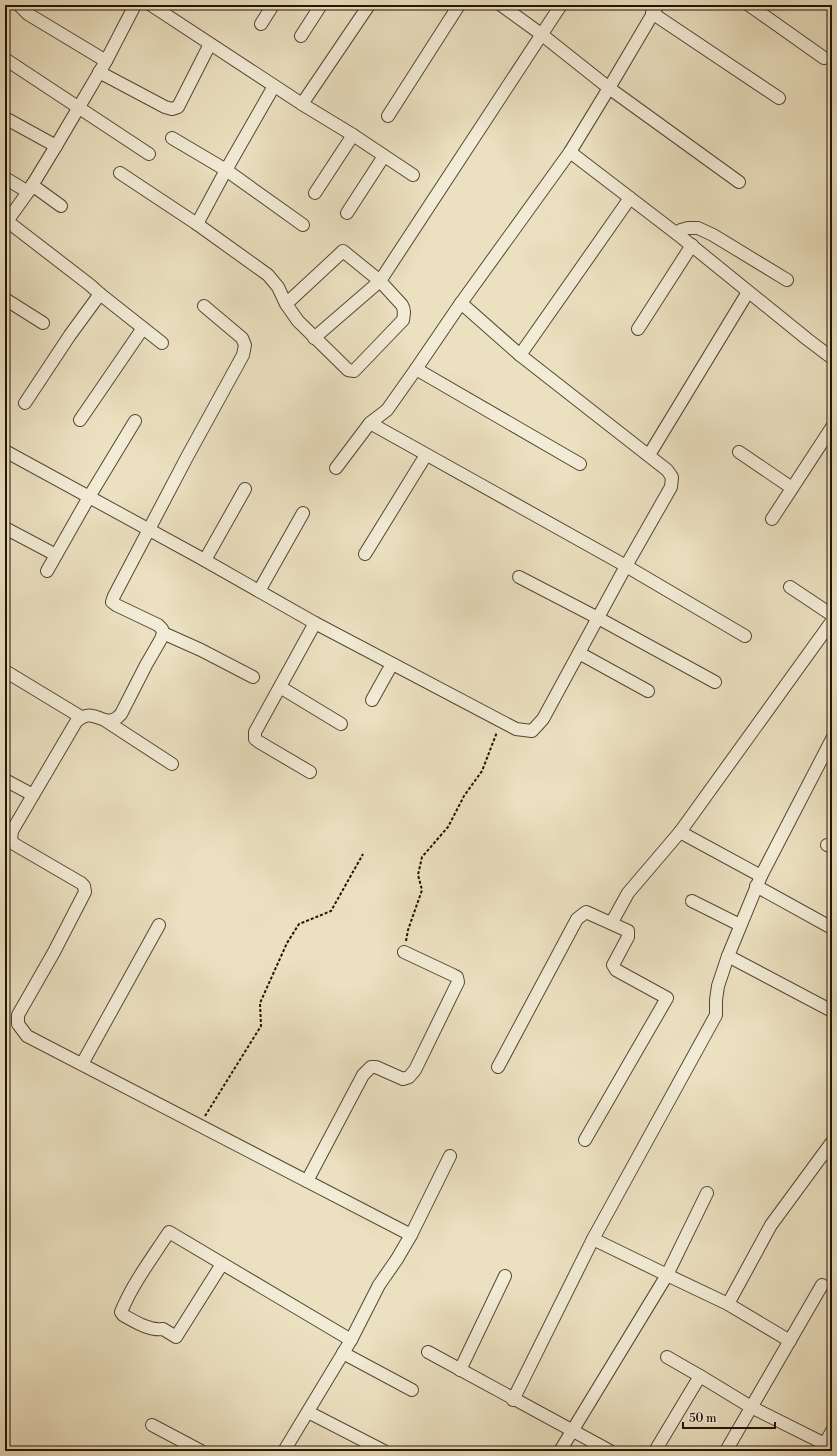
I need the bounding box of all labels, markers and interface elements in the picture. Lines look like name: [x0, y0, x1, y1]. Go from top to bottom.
scale bar: [683, 1404, 775, 1430]
text: 50 m: [689, 1411, 717, 1426]

